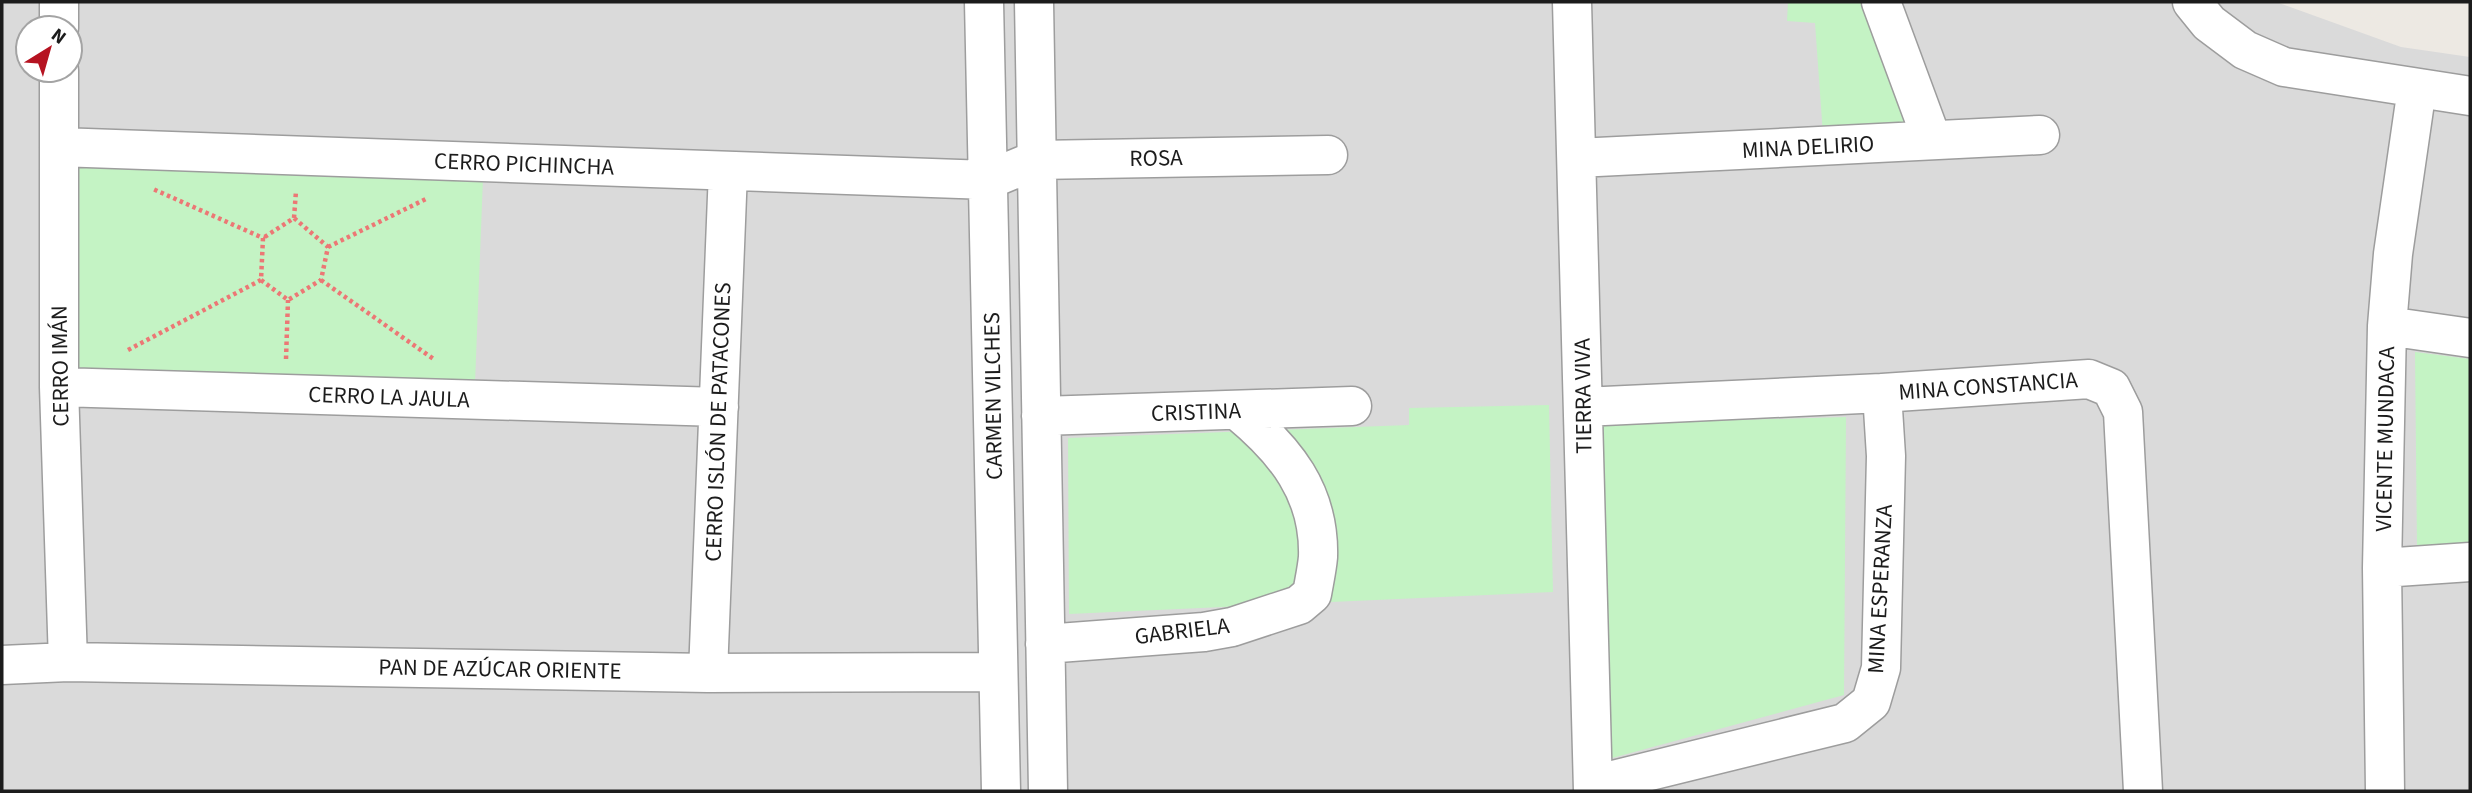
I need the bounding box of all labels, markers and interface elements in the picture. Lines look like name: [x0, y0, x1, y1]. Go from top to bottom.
north arrow: [14, 14, 84, 84]
text: N: [45, 22, 72, 51]
street label: MINA DELIRIO: [1741, 127, 1875, 167]
street label: ROSA: [1129, 141, 1183, 175]
street label: CERRO PICHINCHA: [433, 144, 615, 184]
street label: CERRO ISLÓN DE PATACONES: [697, 282, 739, 562]
street label: CERRO IMÁN: [42, 305, 78, 427]
street label: CARMEN VILCHES: [975, 312, 1011, 480]
street label: TIERRA VIVA: [1565, 337, 1601, 454]
street label: VICENTE MUNDACA: [2367, 346, 2403, 532]
street label: MINA CONSTANCIA: [1897, 363, 2079, 409]
street label: CERRO LA JAULA: [308, 378, 471, 416]
street label: CRISTINA: [1151, 394, 1242, 430]
street label: MINA ESPERANZA: [1859, 503, 1901, 674]
street label: GABRIELA: [1133, 609, 1232, 653]
street label: PAN DE AZÚCAR ORIENTE: [378, 650, 622, 688]

